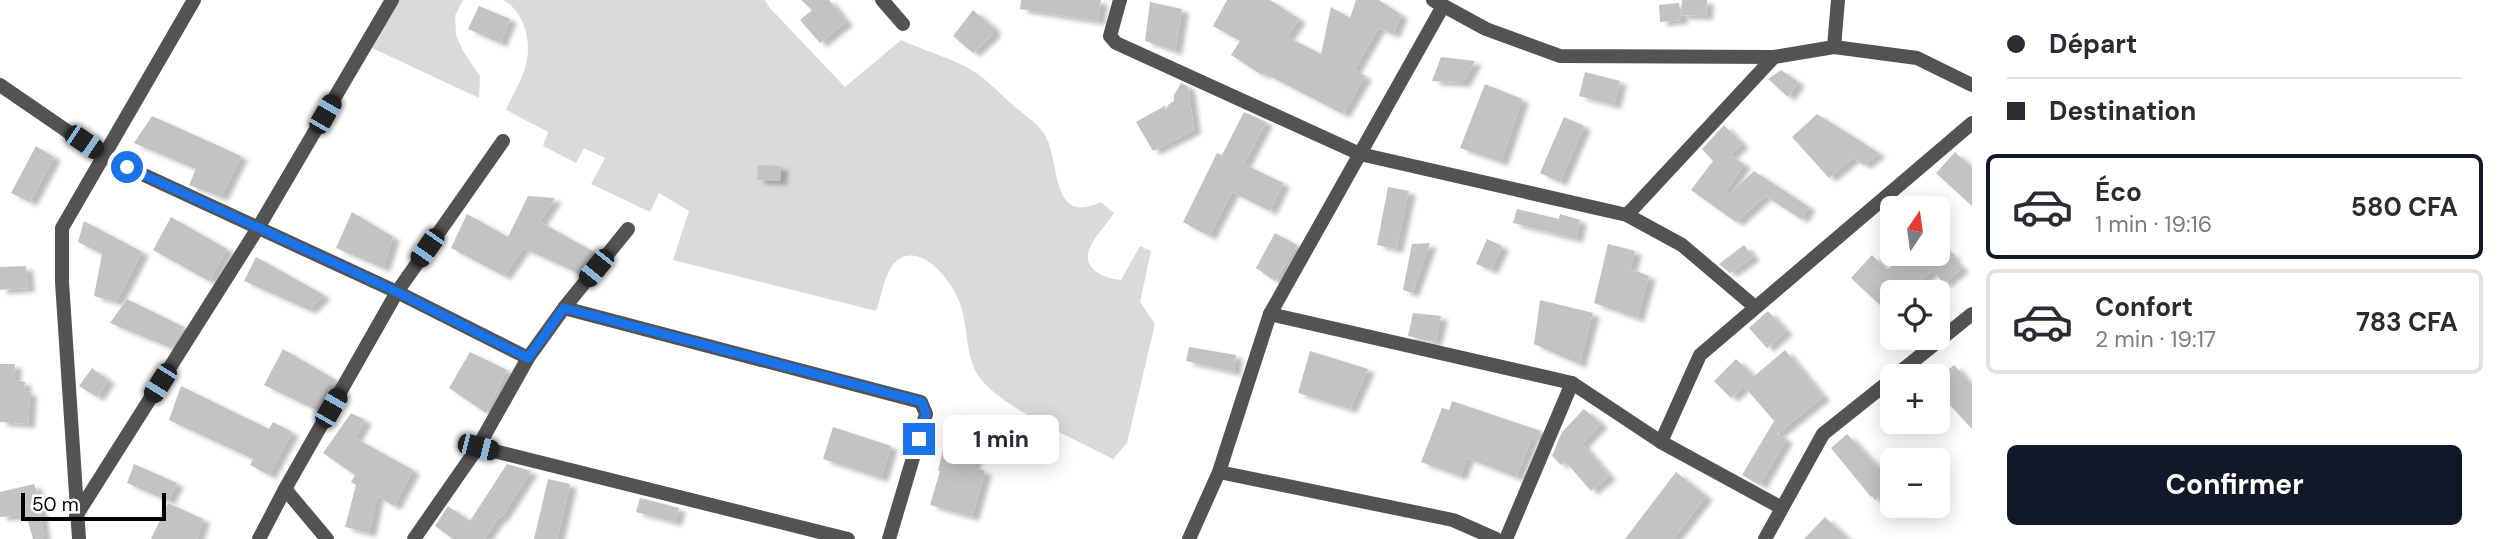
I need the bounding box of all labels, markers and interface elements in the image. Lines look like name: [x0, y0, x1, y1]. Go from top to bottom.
text: Départ: [2049, 27, 2137, 61]
car: [306, 91, 345, 137]
text: Destination: [2049, 94, 2196, 128]
car: [61, 122, 108, 162]
route start: [111, 151, 143, 183]
icon: car: [2011, 175, 2074, 238]
text: Éco: [2095, 175, 2142, 209]
text: 580 CFA: [2351, 190, 2458, 224]
north arrow: [1880, 196, 1950, 266]
map controls: [1880, 196, 1950, 518]
text: 1 min · 19:16: [2095, 209, 2212, 239]
car: [407, 225, 448, 271]
car: [575, 245, 618, 291]
button: locate: [1880, 280, 1950, 350]
icon: car: [2011, 290, 2074, 353]
text: Confort: [2095, 290, 2193, 324]
text: 783 CFA: [2356, 305, 2458, 339]
text: 2 min · 19:17: [2095, 324, 2216, 354]
car: [140, 360, 181, 406]
button: +: [1880, 364, 1950, 434]
car: [312, 385, 351, 431]
callout: 1 min: [944, 414, 1059, 464]
route end: [903, 423, 935, 455]
text: 1 min: [973, 424, 1029, 454]
car: [456, 432, 501, 462]
button: Confirmer: [2007, 445, 2462, 525]
button: −: [1880, 448, 1950, 518]
scale bar: [21, 490, 166, 522]
text: 50 m: [32, 492, 79, 517]

